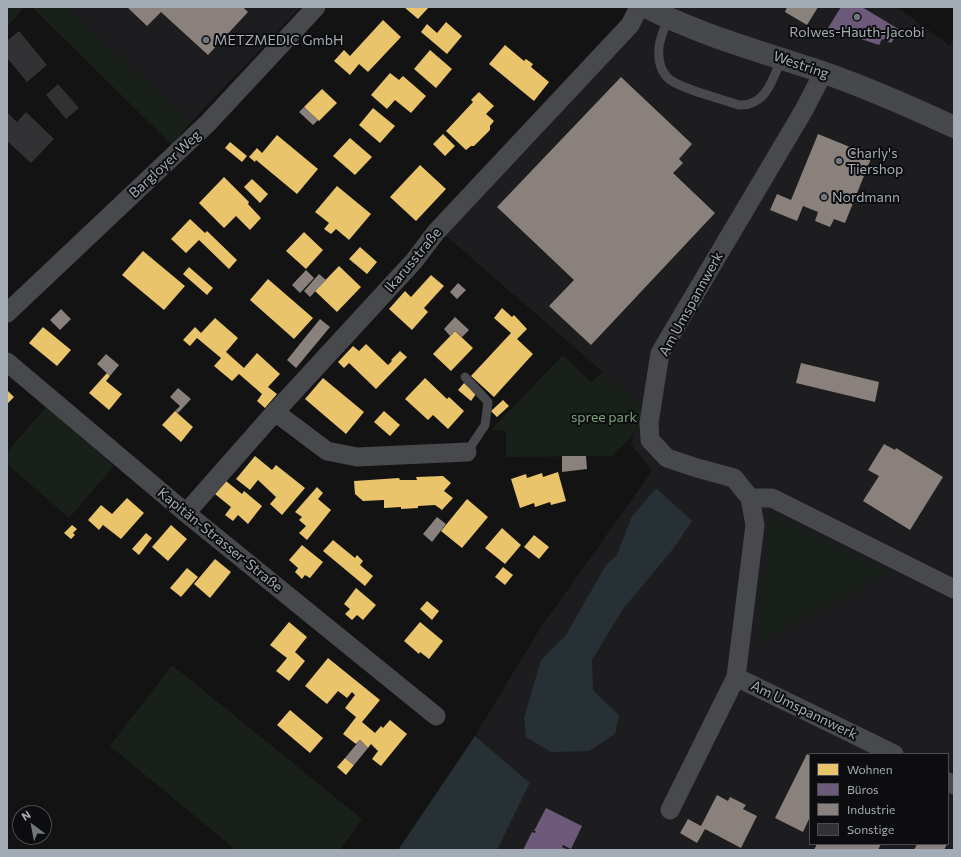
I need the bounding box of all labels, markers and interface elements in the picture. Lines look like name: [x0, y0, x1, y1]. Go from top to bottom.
marker: Rolwes-Hauth-Jacobi: [852, 12, 862, 22]
place label: Rolwes-Hauth-Jacobi: [789, 24, 925, 40]
place label: METZMEDIC GmbH: [214, 32, 344, 48]
marker: METZMEDIC GmbH: [201, 35, 211, 45]
street label: Westring: [771, 48, 831, 82]
street label: Bargloyer Weg: [126, 126, 204, 202]
place label: Charly's Tiershop: [847, 145, 903, 178]
marker: Charly's Tiershop: [834, 156, 844, 166]
place label: Nordmann: [832, 189, 900, 205]
marker: Nordmann: [819, 192, 829, 202]
street label: Ikarusstraße: [381, 224, 445, 296]
street label: Am Umspannwerk: [655, 249, 727, 359]
park label: spree park: [571, 409, 637, 425]
street label: Kapitän-Strasser-Straße: [154, 484, 286, 596]
street label: Am Umspannwerk: [748, 677, 860, 743]
legend: [809, 753, 949, 845]
text: Wohnen: [847, 762, 893, 776]
text: Büros: [847, 782, 879, 796]
text: Industrie: [847, 802, 895, 816]
north arrow: [12, 805, 52, 845]
text: N: [19, 808, 33, 823]
text: Sonstige: [847, 822, 894, 836]

